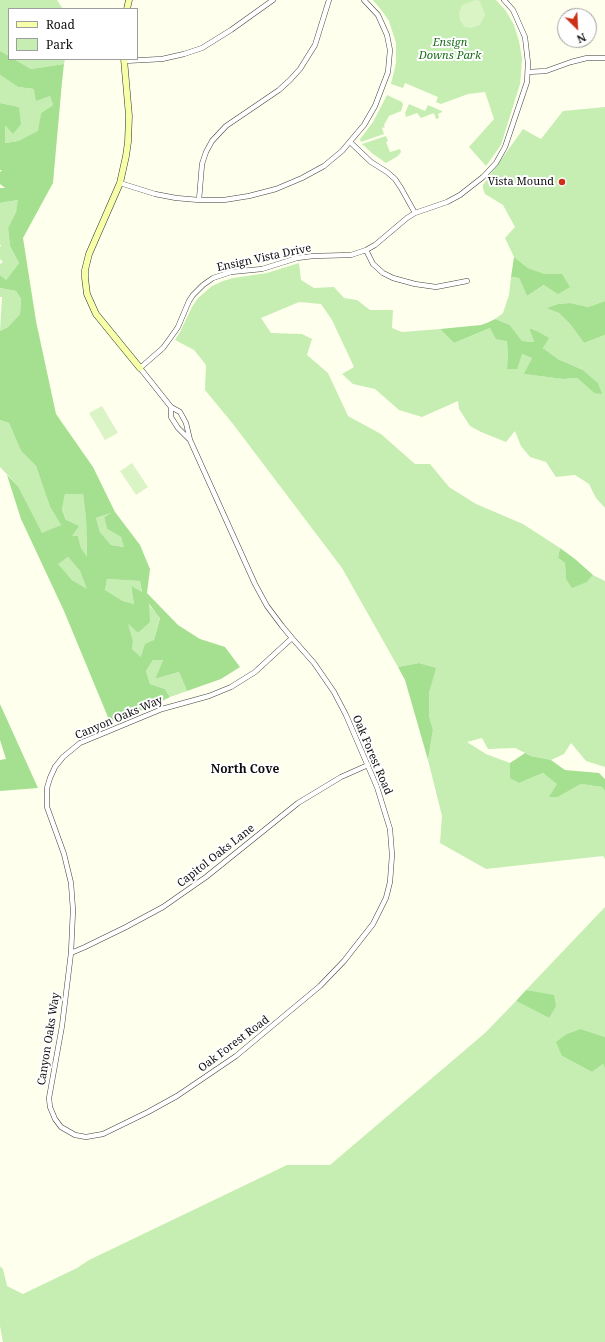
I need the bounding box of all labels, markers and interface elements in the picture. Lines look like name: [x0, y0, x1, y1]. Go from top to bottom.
legend: [8, 8, 138, 60]
north arrow: [557, 8, 597, 48]
text: Road: [46, 16, 75, 33]
text: N: [575, 30, 589, 47]
text: Park: [46, 36, 73, 53]
park label: Ensign Downs Park: [419, 36, 481, 62]
place label: Vista Mound: [488, 175, 554, 189]
marker: Vista Mound: [557, 177, 567, 187]
street label: Ensign Vista Drive: [216, 242, 312, 274]
street label: Canyon Oaks Way: [73, 694, 165, 742]
street label: Oak Forest Road: [349, 713, 395, 797]
district label: North Cove: [211, 763, 279, 777]
street label: Capitol Oaks Lane: [175, 822, 257, 890]
street label: Canyon Oaks Way: [35, 992, 63, 1086]
street label: Oak Forest Road: [196, 1013, 272, 1075]

